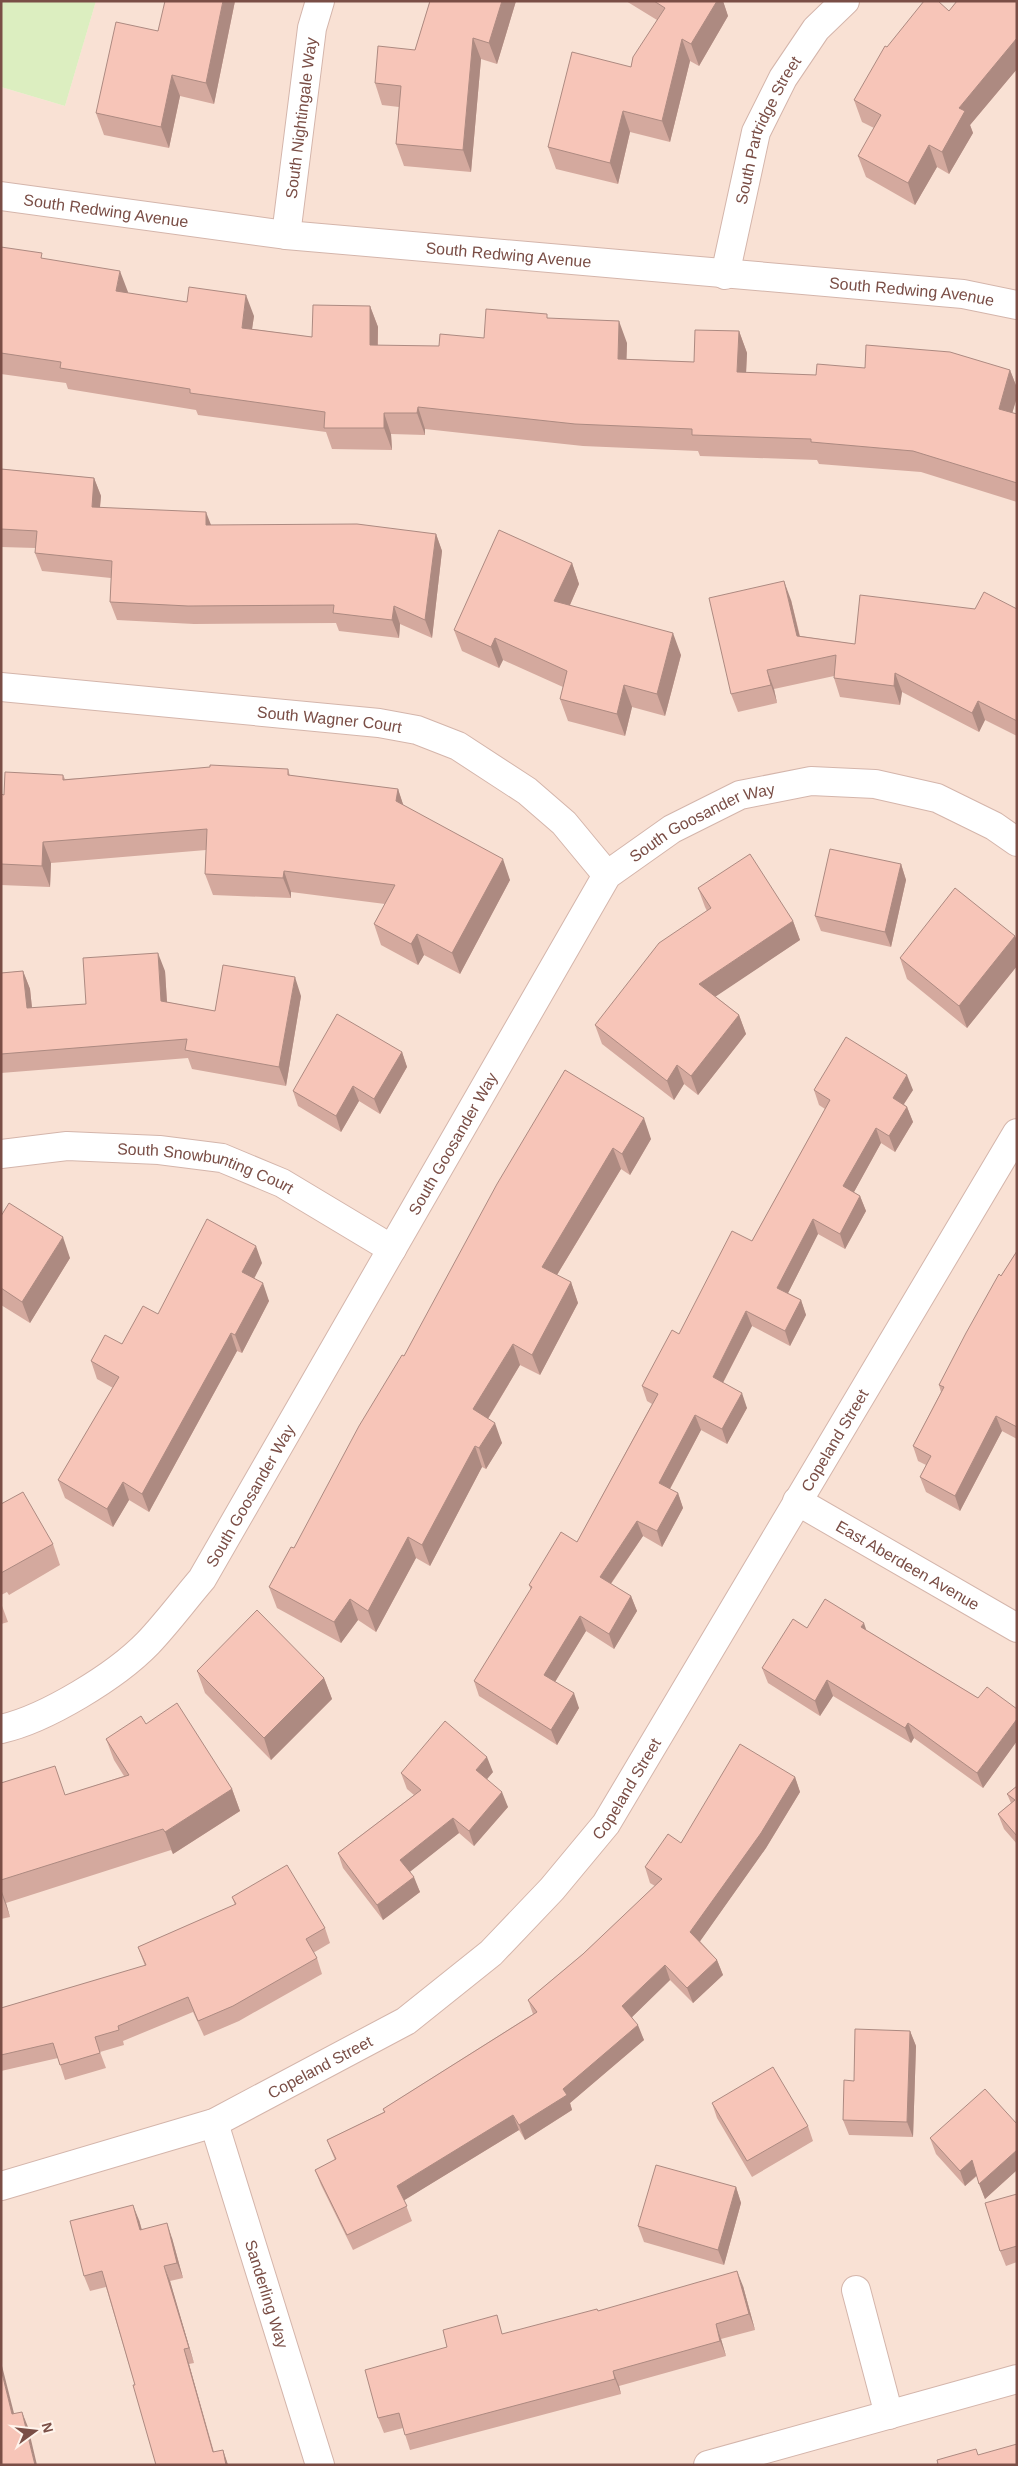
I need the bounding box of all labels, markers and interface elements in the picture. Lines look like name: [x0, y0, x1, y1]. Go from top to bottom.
street label: South Nightingale Way: [283, 36, 320, 200]
street label: South Partridge Street: [733, 53, 804, 206]
street label: South Redwing Avenue: [22, 191, 190, 231]
street label: South Redwing Avenue: [425, 239, 592, 271]
street label: South Redwing Avenue: [828, 274, 996, 309]
street label: South Wagner Court: [256, 703, 404, 736]
street label: South Goosander Way: [626, 780, 776, 865]
street label: South Goosander Way: [405, 1070, 501, 1218]
street label: South Snowbunting Court: [117, 1140, 297, 1197]
street label: Copeland Street: [798, 1386, 872, 1494]
street label: South Goosander Way: [203, 1422, 298, 1570]
street label: East Aberdeen Avenue: [833, 1517, 982, 1613]
street label: Copeland Street: [589, 1735, 664, 1843]
street label: Copeland Street: [265, 2032, 376, 2102]
street label: Sanderling Way: [242, 2238, 291, 2350]
north arrow: [10, 2406, 60, 2456]
text: N: [39, 2421, 57, 2435]

